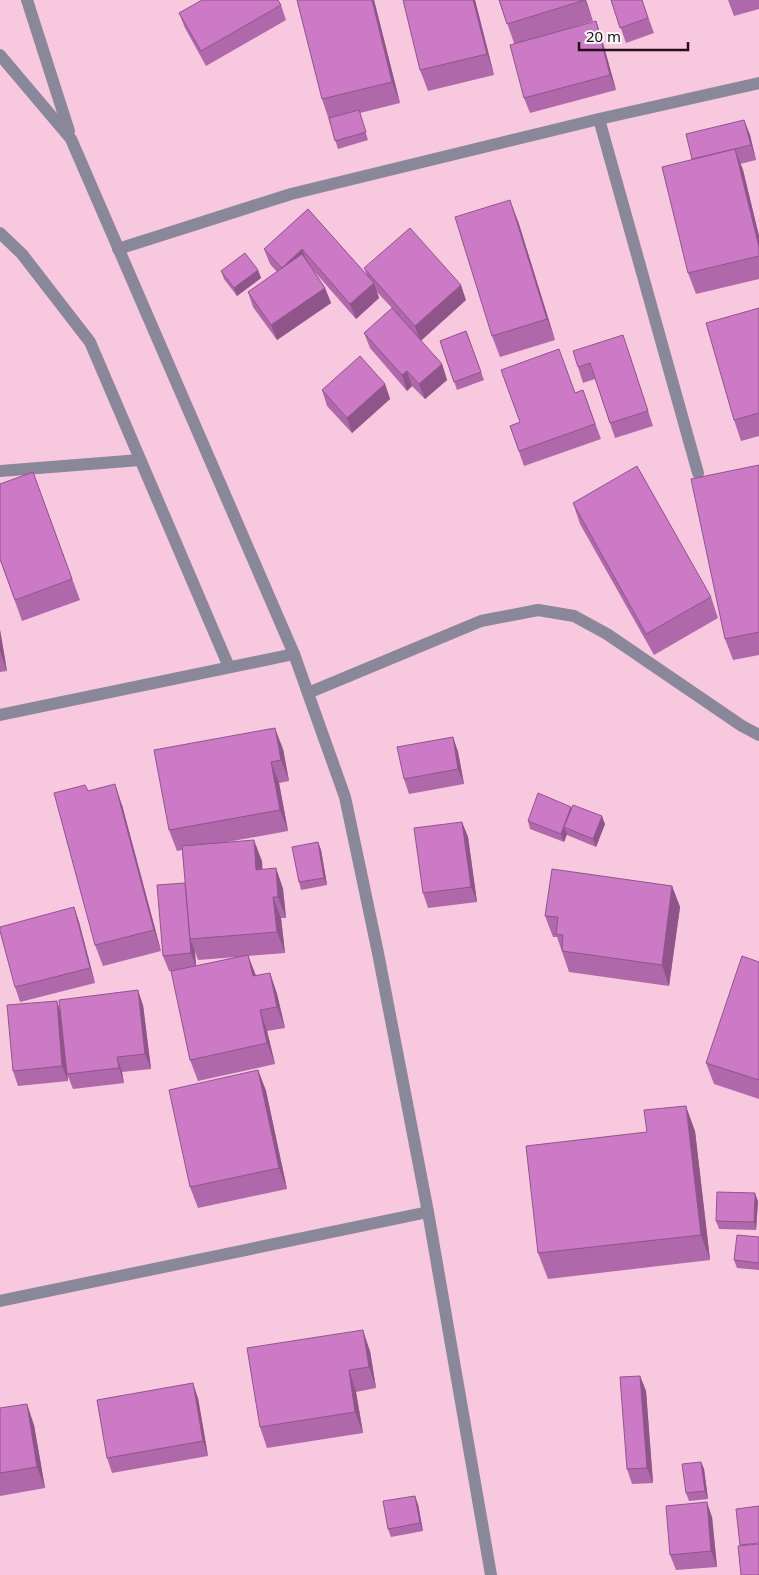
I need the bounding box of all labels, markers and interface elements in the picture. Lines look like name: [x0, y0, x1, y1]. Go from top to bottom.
scale bar: [579, 20, 688, 52]
text: 20 m: [586, 26, 621, 46]

